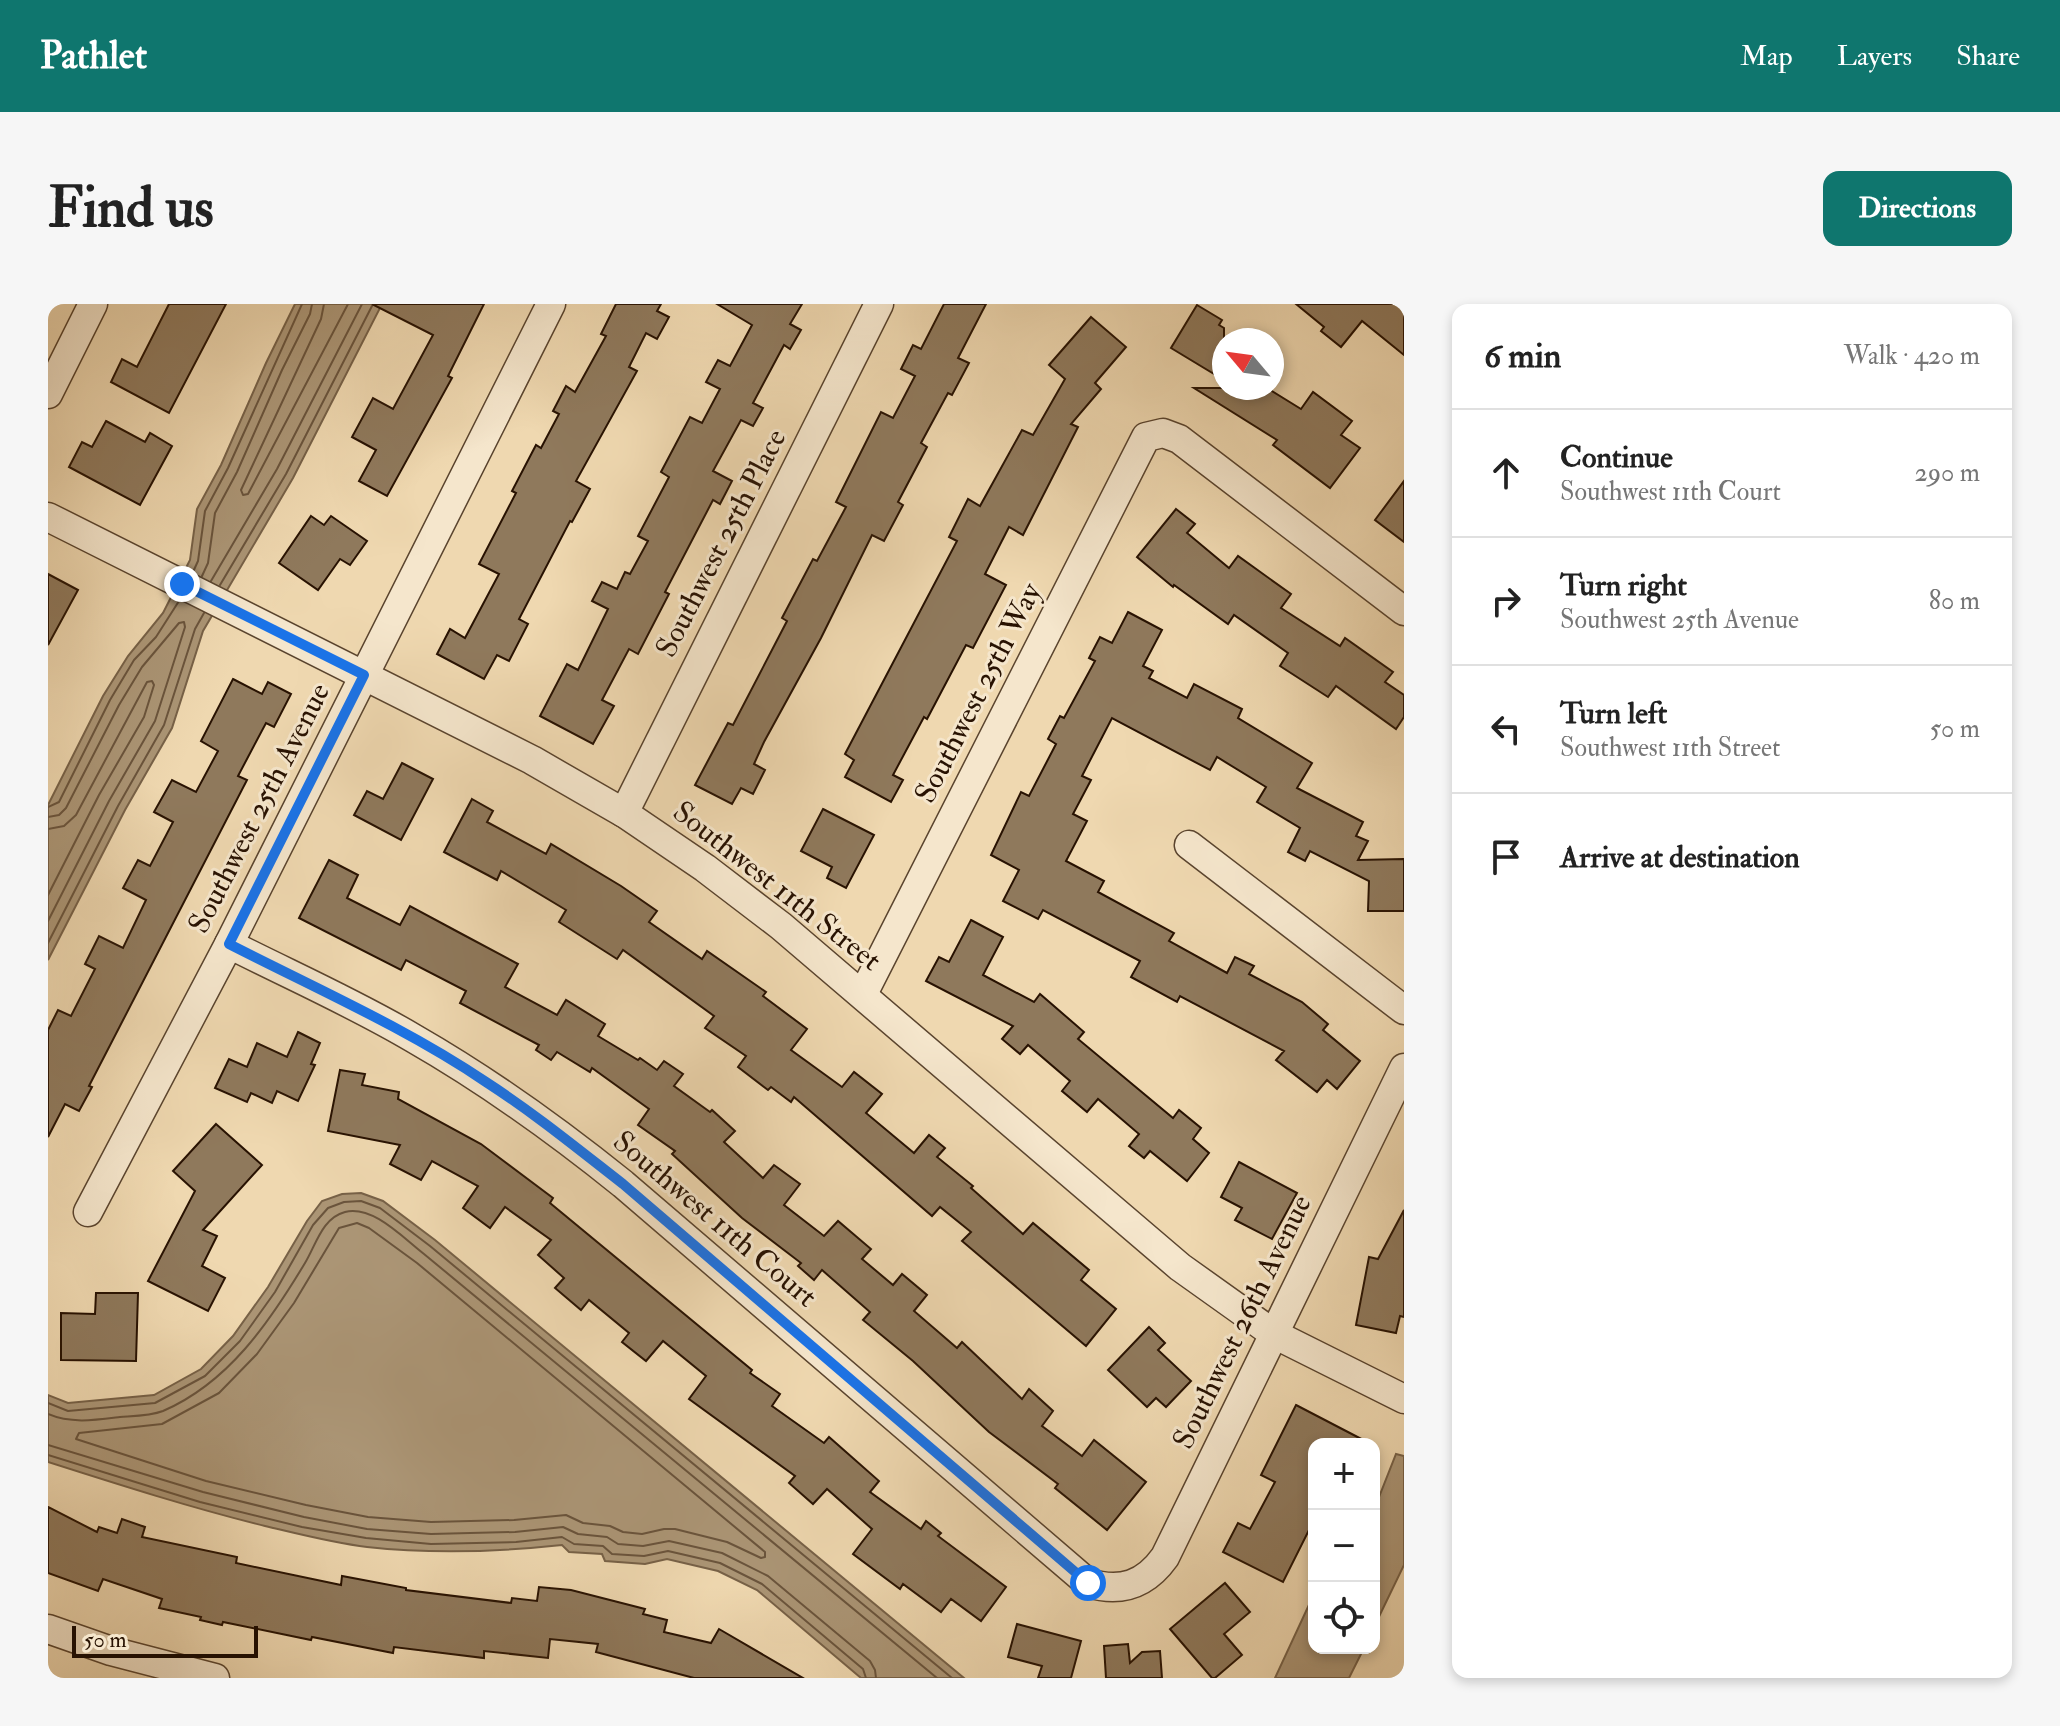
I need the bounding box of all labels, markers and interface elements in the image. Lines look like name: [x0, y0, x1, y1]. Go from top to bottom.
text: Pathlet: [40, 32, 147, 80]
text: Map: [1740, 39, 1793, 74]
text: Layers: [1837, 39, 1912, 74]
text: Share: [1956, 39, 2020, 74]
button: Directions: [1823, 171, 2012, 246]
text: Find us: [48, 173, 214, 244]
north arrow: [1212, 328, 1284, 400]
text: 6 min: [1484, 335, 1561, 378]
text: Walk · 420 m: [1844, 340, 1980, 372]
street label: Southwest 25th Place: [648, 423, 794, 663]
text: Continue: [1560, 439, 1673, 476]
icon: ahead: [1484, 451, 1528, 495]
text: 290 m: [1915, 457, 1980, 489]
text: Southwest 11th Court: [1560, 476, 1781, 508]
route end: [164, 566, 200, 602]
text: Turn right: [1560, 567, 1687, 604]
street label: Southwest 25th Way: [907, 576, 1050, 809]
icon: right: [1484, 579, 1528, 623]
text: 80 m: [1929, 585, 1980, 617]
text: Southwest 25th Avenue: [1560, 604, 1799, 636]
street label: Southwest 25th Avenue: [180, 677, 338, 939]
text: Turn left: [1560, 695, 1667, 732]
icon: left: [1484, 707, 1528, 751]
text: 50 m: [1930, 713, 1980, 745]
text: Southwest 11th Street: [1560, 732, 1780, 764]
street label: Southwest 11th Street: [665, 793, 889, 979]
icon: arrive: [1484, 835, 1528, 879]
text: Arrive at destination: [1560, 839, 1800, 876]
street label: Southwest 11th Court: [605, 1123, 825, 1315]
street label: Southwest 26th Avenue: [1164, 1189, 1320, 1455]
map controls: [1308, 1438, 1380, 1654]
button: +: [1308, 1438, 1380, 1510]
button: −: [1308, 1510, 1380, 1582]
route start: [1070, 1565, 1106, 1601]
button: locate: [1308, 1582, 1380, 1654]
scale bar: [72, 1622, 258, 1658]
text: 50 m: [84, 1626, 126, 1654]

